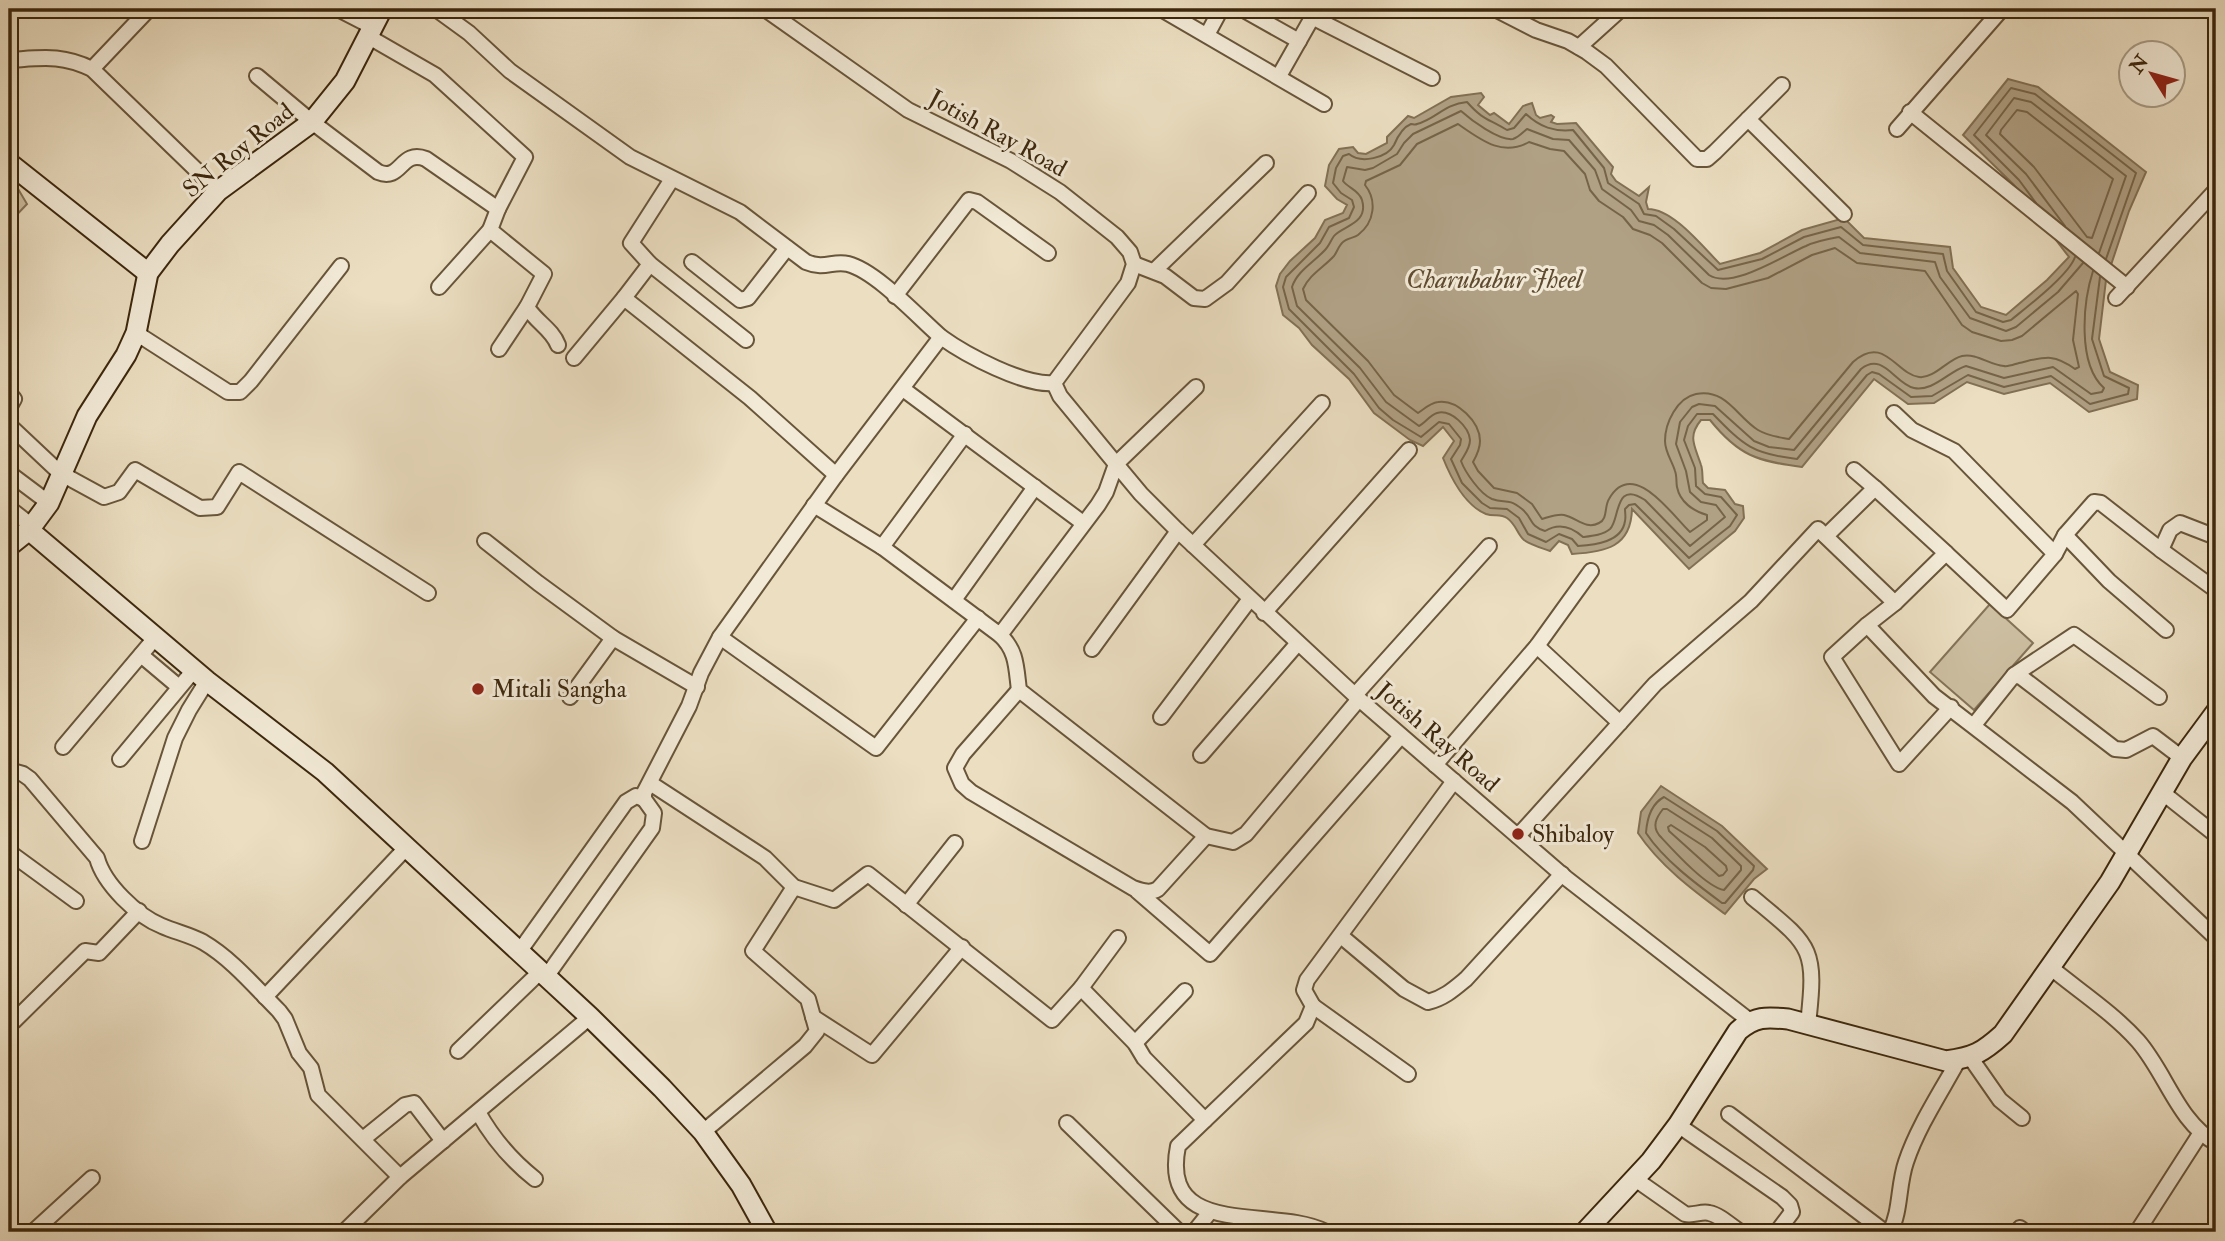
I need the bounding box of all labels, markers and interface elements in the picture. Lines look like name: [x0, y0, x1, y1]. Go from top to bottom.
north arrow: [2116, 38, 2186, 108]
text: N: [2124, 50, 2155, 79]
street label: Jotish Ray Road: [922, 82, 1072, 184]
street label: SN Roy Road: [176, 96, 300, 205]
water label: Charubabur Jheel: [1406, 264, 1584, 296]
place label: Mitali Sangha: [492, 674, 628, 705]
street label: Jotish Ray Road: [1369, 675, 1506, 800]
marker: Mitali Sangha: [470, 681, 486, 697]
place label: Shibaloy: [1532, 819, 1614, 850]
marker: Shibaloy: [1510, 826, 1526, 842]

